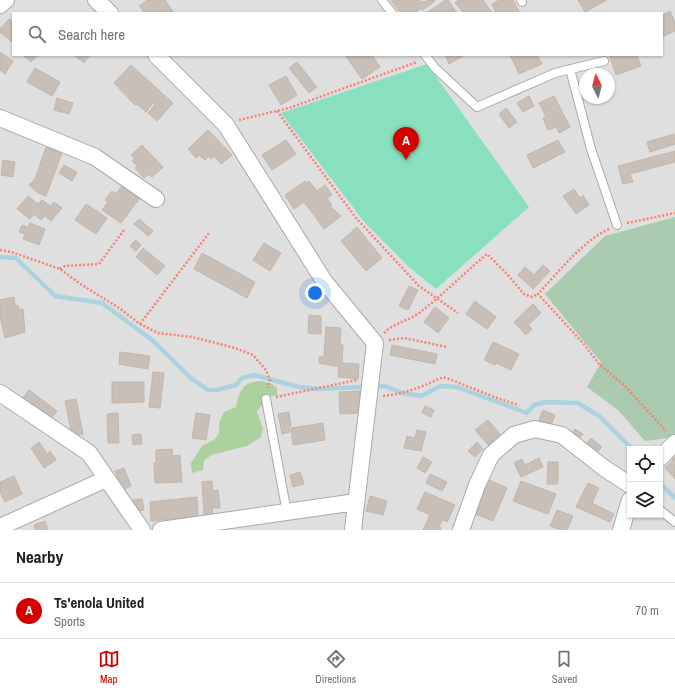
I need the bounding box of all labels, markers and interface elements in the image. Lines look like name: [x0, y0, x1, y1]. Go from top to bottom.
search box: [12, 12, 663, 56]
icon: search: [26, 23, 48, 45]
text: Search here: [58, 24, 125, 45]
north arrow: [579, 68, 615, 104]
pin: A: [393, 127, 419, 160]
your location: [305, 283, 325, 303]
map controls: [627, 446, 663, 518]
button: locate: [627, 446, 663, 482]
button: layers: [627, 482, 663, 518]
text: Nearby: [16, 545, 63, 568]
text: Ts'enola United: [54, 592, 144, 613]
text: A: [25, 602, 33, 619]
text: 70 m: [635, 602, 659, 619]
text: Sports: [54, 613, 85, 630]
tab: Map: [98, 648, 120, 686]
tab: Directions: [315, 648, 356, 686]
tab: Saved: [552, 648, 577, 686]

